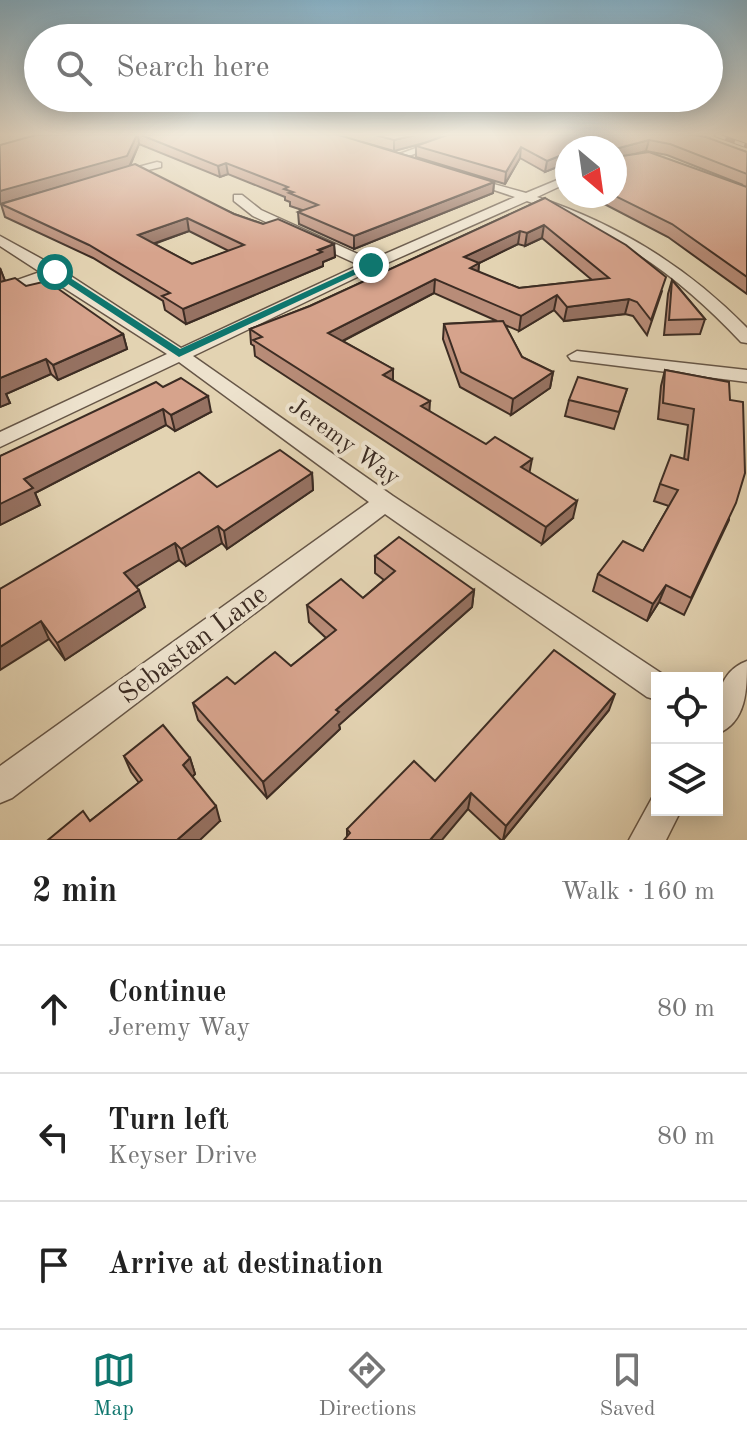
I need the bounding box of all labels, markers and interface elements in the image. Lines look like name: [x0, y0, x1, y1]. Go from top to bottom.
search box: [24, 24, 723, 112]
icon: search: [52, 46, 96, 90]
text: Search here: [116, 53, 270, 83]
north arrow: [555, 136, 627, 208]
route end: [353, 247, 389, 283]
route start: [37, 254, 73, 290]
street label: Jeremy Way: [284, 394, 404, 491]
street label: Sebastan Lane: [114, 581, 273, 710]
map controls: [651, 672, 723, 816]
button: locate: [651, 672, 723, 744]
button: layers: [651, 744, 723, 816]
text: 2 min: [32, 875, 117, 909]
text: Walk · 160 m: [561, 879, 715, 905]
text: Continue: [108, 978, 227, 1008]
icon: ahead: [32, 987, 76, 1031]
text: 80 m: [657, 996, 715, 1022]
text: Jeremy Way: [108, 1015, 250, 1041]
text: Turn left: [108, 1106, 229, 1136]
icon: left: [32, 1115, 76, 1159]
text: 80 m: [657, 1124, 715, 1150]
text: Keyser Drive: [108, 1143, 257, 1169]
icon: arrive: [32, 1243, 76, 1287]
text: Arrive at destination: [108, 1250, 383, 1280]
tab: Map: [92, 1348, 136, 1423]
tab: Directions: [319, 1348, 416, 1423]
tab: Saved: [599, 1348, 655, 1423]

